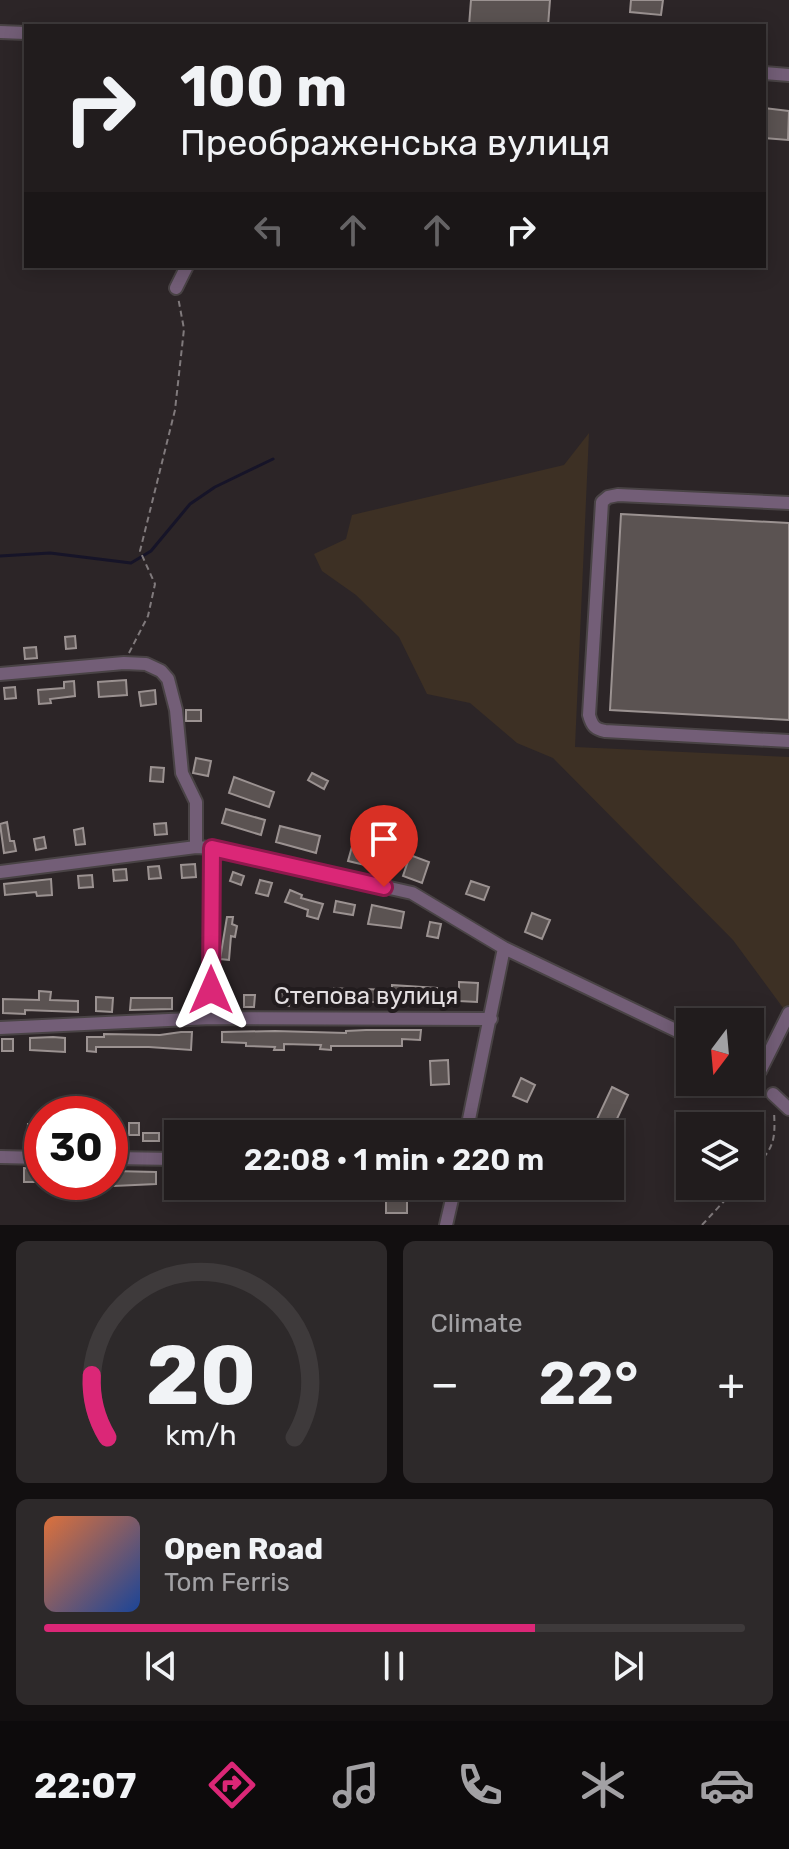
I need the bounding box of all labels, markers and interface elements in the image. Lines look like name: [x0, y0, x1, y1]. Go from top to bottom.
text: 100 m: [180, 54, 347, 120]
icon: right: [48, 56, 152, 160]
text: Преображенська вулиця: [180, 121, 610, 164]
icon: left: [247, 208, 291, 252]
icon: ahead: [331, 208, 375, 252]
icon: ahead: [415, 208, 459, 252]
icon: right: [499, 208, 543, 252]
pin: [350, 805, 418, 887]
icon: arrive: [362, 817, 406, 861]
position arrow: [169, 948, 253, 1032]
street label: Степова вулиця: [274, 982, 458, 1010]
north arrow: [676, 1008, 764, 1096]
map controls: [676, 1008, 764, 1200]
speed limit sign: 30: [24, 1096, 128, 1200]
button: layers: [676, 1112, 764, 1200]
text: 22:08 · 1 min · 220 m: [244, 1142, 544, 1178]
text: Climate: [431, 1308, 523, 1339]
text: 20: [146, 1326, 257, 1425]
text: 22°: [538, 1348, 639, 1419]
text: −: [431, 1358, 459, 1410]
text: +: [718, 1358, 745, 1410]
text: km/h: [166, 1418, 237, 1452]
text: Open Road: [164, 1531, 323, 1567]
text: Tom Ferris: [164, 1567, 290, 1598]
icon: previous: [139, 1644, 183, 1688]
icon: pause: [372, 1644, 416, 1688]
icon: next: [606, 1644, 650, 1688]
icon: directions: [204, 1757, 260, 1813]
icon: music: [328, 1757, 384, 1813]
icon: phone: [452, 1757, 508, 1813]
icon: climate: [575, 1757, 631, 1813]
icon: car: [699, 1757, 755, 1813]
text: 22:07: [34, 1764, 136, 1807]

